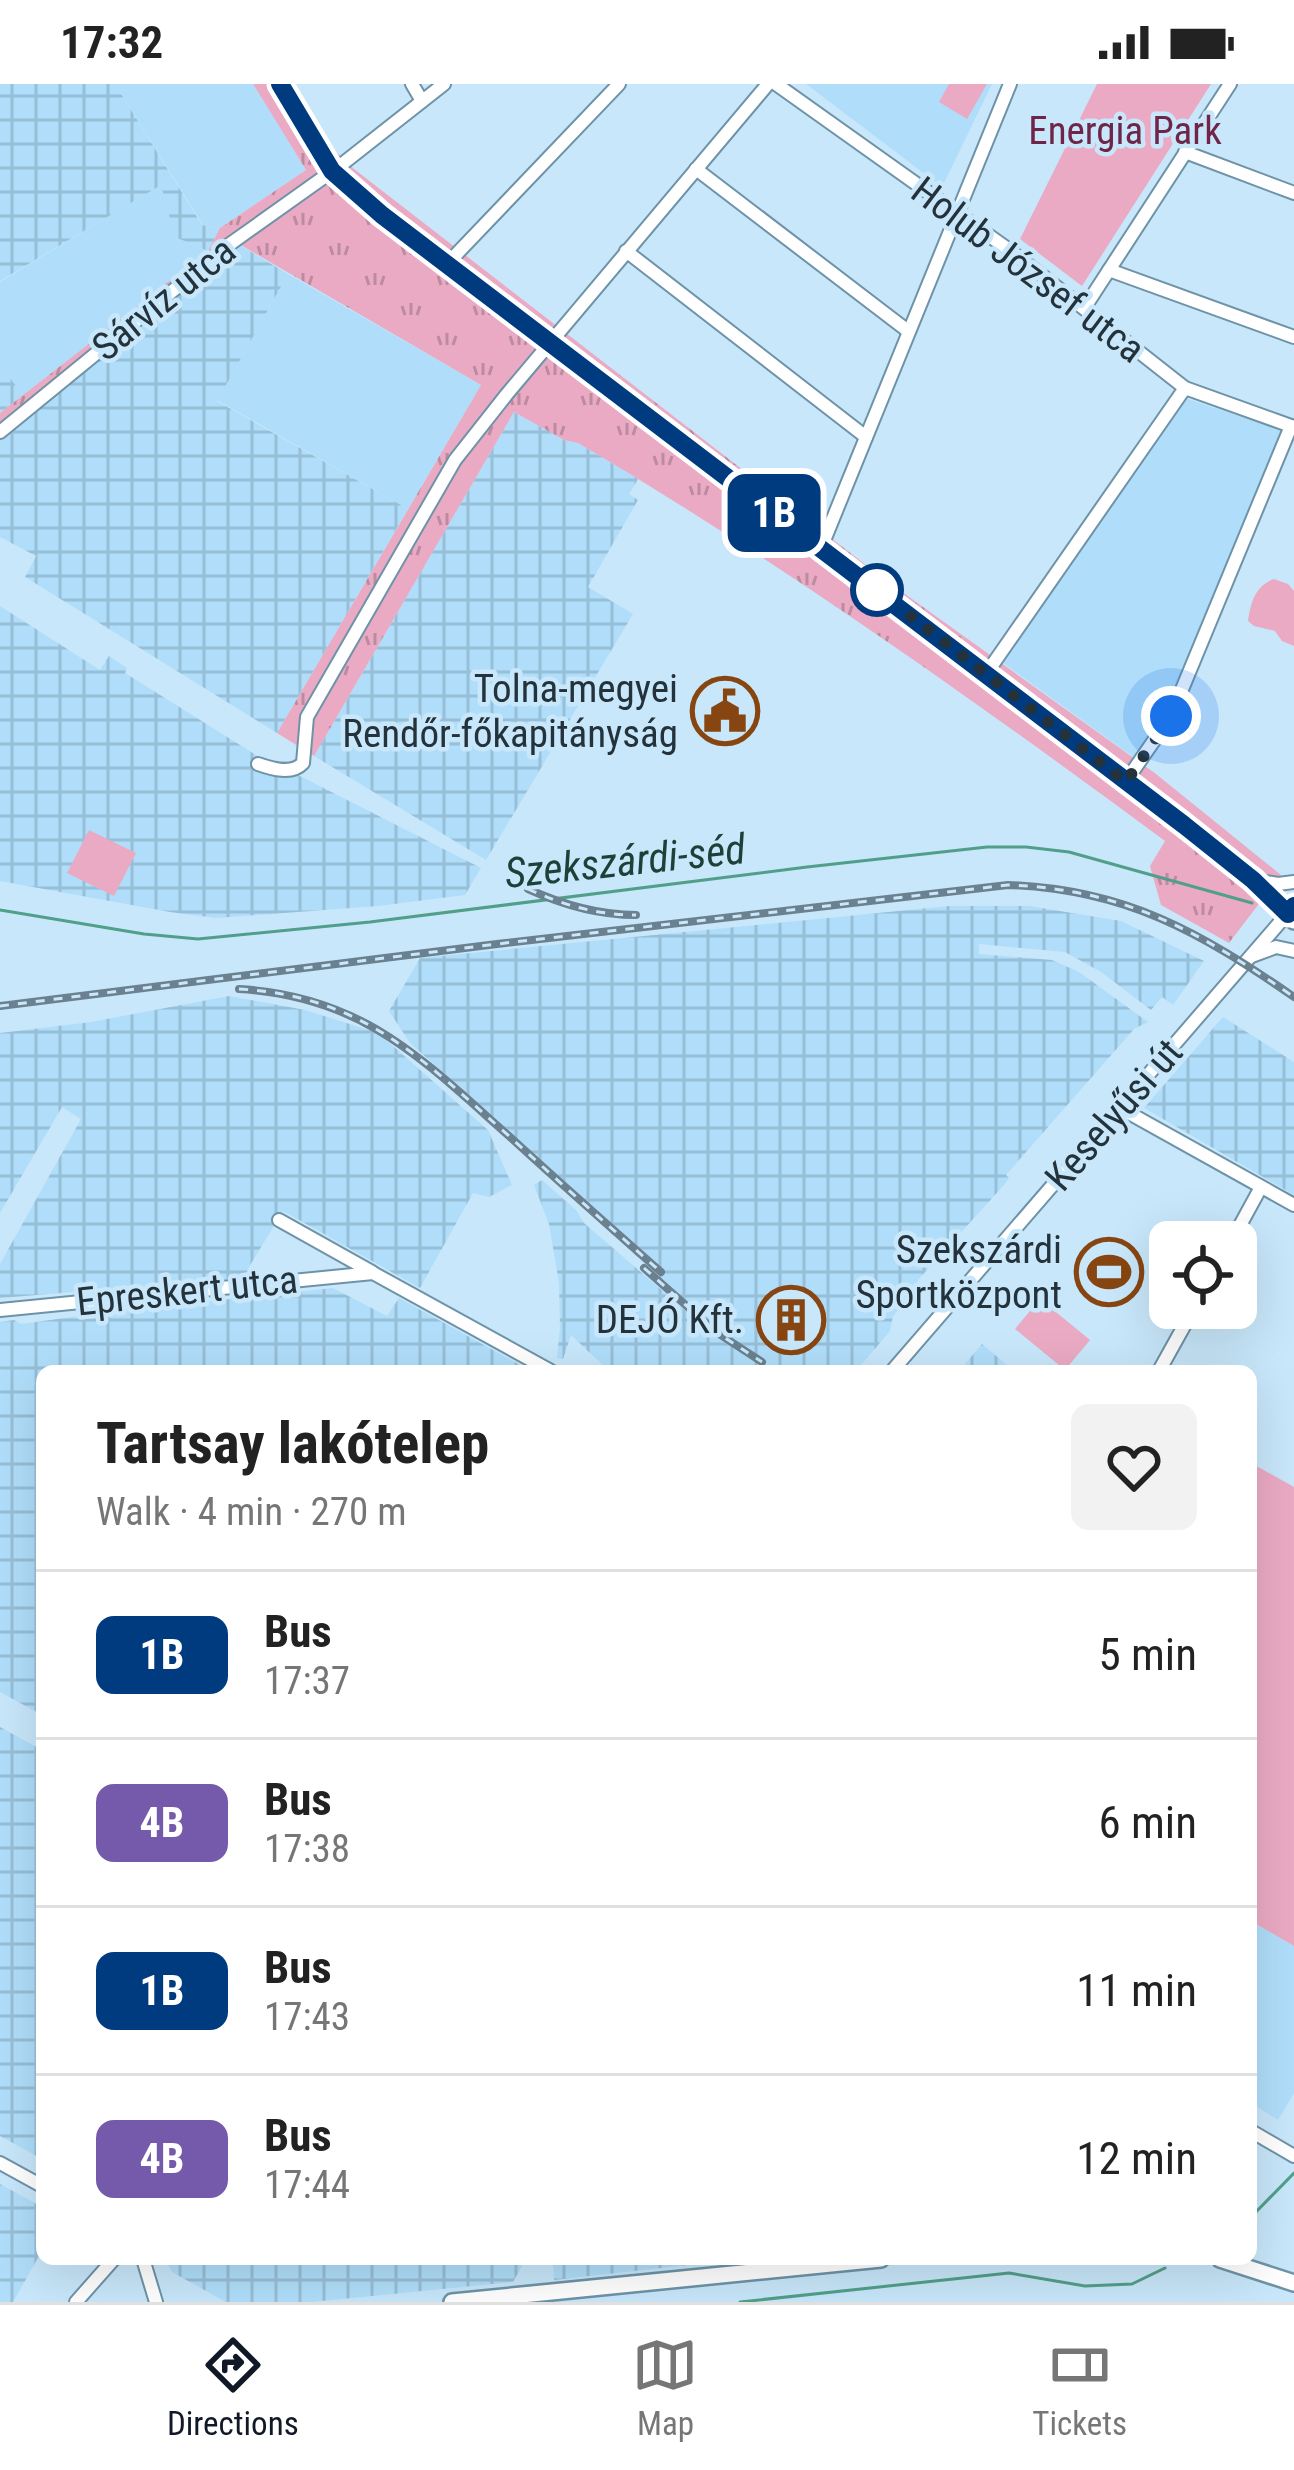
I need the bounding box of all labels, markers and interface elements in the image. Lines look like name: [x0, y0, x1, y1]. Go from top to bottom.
text: 17:32: [60, 16, 163, 69]
park label: Energia Park: [1028, 108, 1222, 154]
street label: Holub József utca: [903, 168, 1153, 372]
street label: Sárvíz utca: [83, 228, 245, 370]
line badge: 1B: [720, 474, 828, 552]
text: 1B: [752, 488, 796, 537]
unlabelled marker: [852, 565, 902, 615]
place label: Tolna-megyei Rendőr-főkapitányság: [342, 666, 678, 757]
public building icon: Tolna-megyei Rendőr-főkapitányság: [690, 676, 760, 746]
your location: [1141, 686, 1201, 746]
water label: Szekszárdi-séd: [502, 824, 749, 898]
street label: Keselyűsi út: [1036, 1030, 1192, 1200]
map controls: [1149, 1221, 1257, 1329]
button: locate: [1149, 1221, 1257, 1329]
place label: Szekszárdi Sportközpont: [855, 1227, 1062, 1318]
sports icon: Szekszárdi Sportközpont: [1074, 1237, 1144, 1307]
street label: Epreskert utca: [74, 1257, 300, 1325]
building icon: DEJÓ Kft.: [756, 1285, 826, 1355]
place label: DEJÓ Kft.: [596, 1297, 744, 1343]
button: heart: [1071, 1404, 1197, 1530]
text: Tartsay lakótelep: [96, 1410, 489, 1477]
text: Walk · 4 min · 270 m: [96, 1489, 407, 1535]
text: Bus: [264, 1605, 332, 1658]
text: 5 min: [1098, 1628, 1197, 1681]
text: 1B: [140, 1630, 184, 1679]
text: 17:37: [264, 1658, 350, 1704]
text: Bus: [264, 1773, 332, 1826]
text: 6 min: [1098, 1796, 1197, 1849]
text: 4B: [140, 1798, 184, 1847]
text: 17:38: [264, 1826, 350, 1872]
text: Bus: [264, 1941, 332, 1994]
text: 11 min: [1076, 1964, 1197, 2017]
text: 1B: [140, 1966, 184, 2015]
text: 17:43: [264, 1994, 350, 2040]
text: Bus: [264, 2109, 332, 2162]
text: 12 min: [1076, 2132, 1197, 2185]
text: 4B: [140, 2134, 184, 2183]
text: 17:44: [264, 2162, 350, 2208]
tab: Directions: [167, 2332, 299, 2443]
tab: Map: [632, 2332, 698, 2443]
tab: Tickets: [1032, 2332, 1127, 2443]

